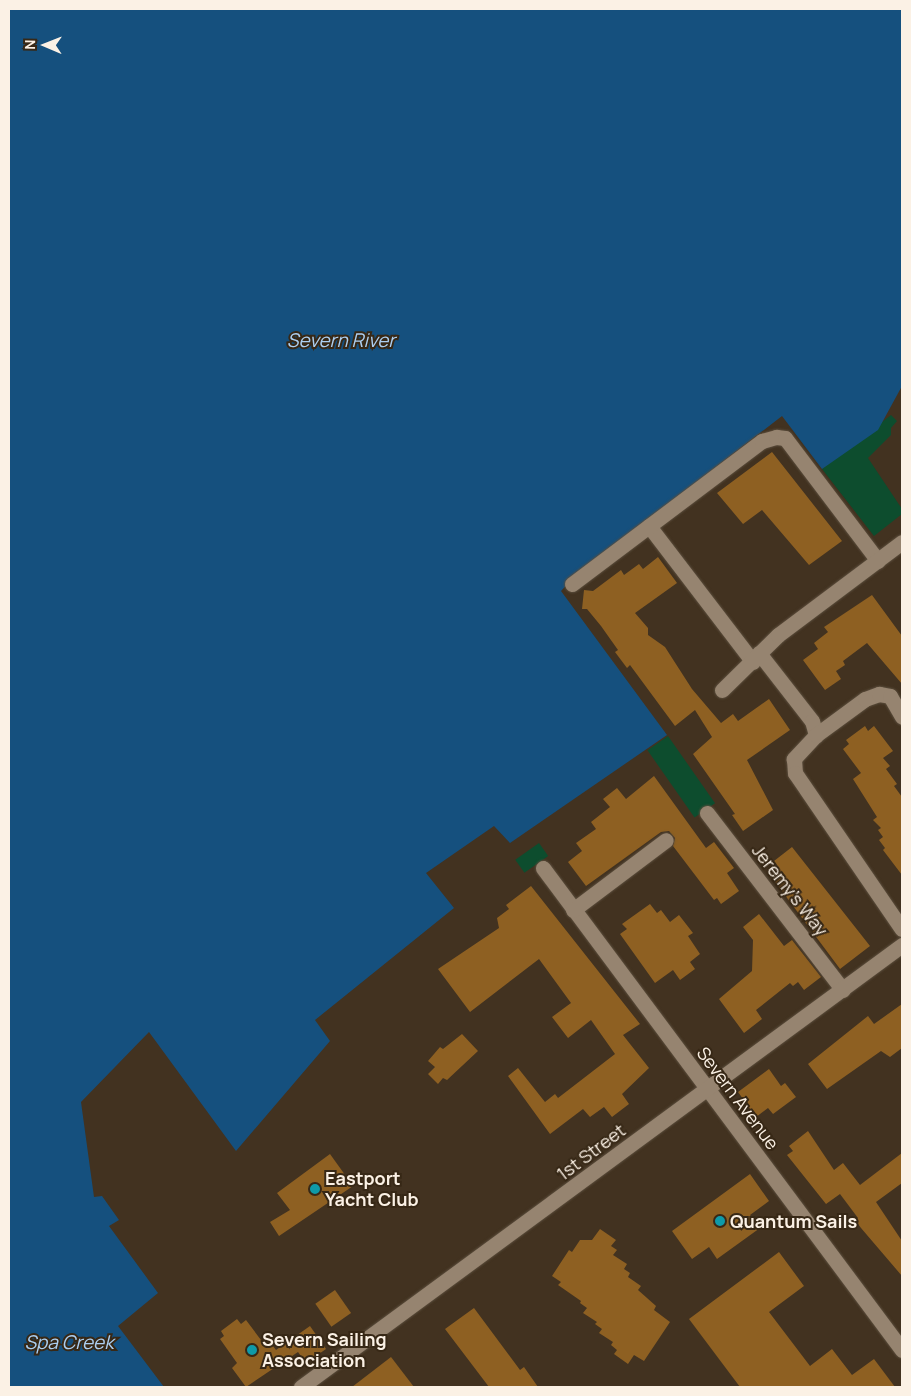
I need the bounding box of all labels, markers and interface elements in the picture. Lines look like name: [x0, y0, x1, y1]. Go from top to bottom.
north arrow: [20, 20, 70, 70]
text: N: [20, 40, 39, 50]
water label: Severn River: [287, 330, 395, 352]
street label: Jeremy's Way: [748, 840, 832, 940]
street label: Severn Avenue: [692, 1042, 784, 1154]
street label: 1st Street: [552, 1119, 630, 1185]
place label: Eastport Yacht Club: [325, 1168, 419, 1210]
marker: Eastport Yacht Club: [309, 1183, 321, 1195]
place label: Quantum Sails: [730, 1210, 857, 1232]
marker: Quantum Sails: [714, 1215, 726, 1227]
place label: Severn Sailing Association: [262, 1329, 386, 1372]
water label: Spa Creek: [24, 1332, 114, 1354]
marker: Severn Sailing Association: [246, 1344, 258, 1356]

